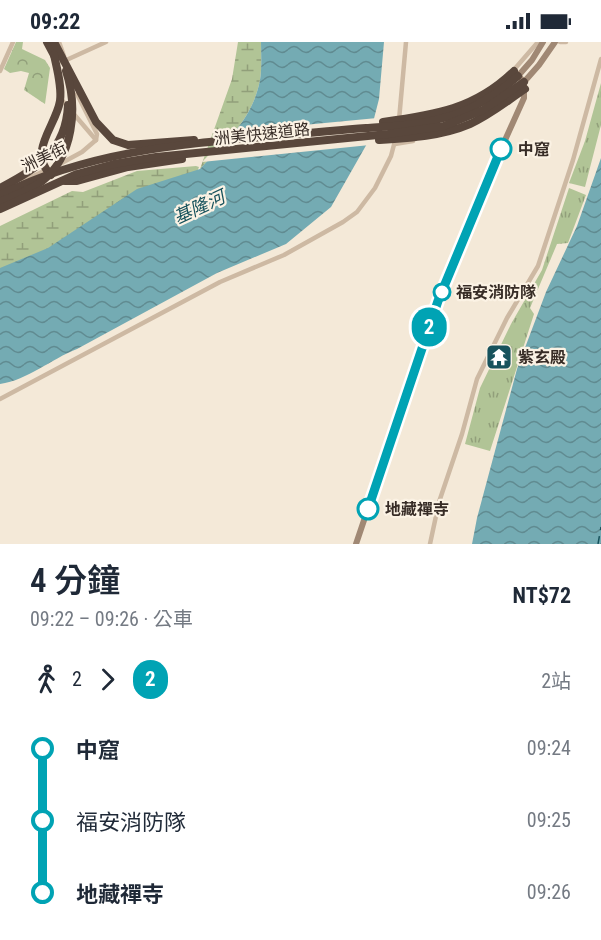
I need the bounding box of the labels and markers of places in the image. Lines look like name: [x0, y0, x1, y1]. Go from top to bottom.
marker: 中窟: [490, 138, 512, 160]
place label: 中窟: [518, 140, 550, 159]
marker: 福安消防隊: [433, 283, 451, 301]
place label: 福安消防隊: [456, 283, 536, 302]
temple icon: 紫玄殿: [484, 342, 514, 372]
place label: 紫玄殿: [518, 348, 566, 367]
marker: 地藏禪寺: [357, 498, 379, 520]
place label: 地藏禪寺: [385, 500, 449, 519]

